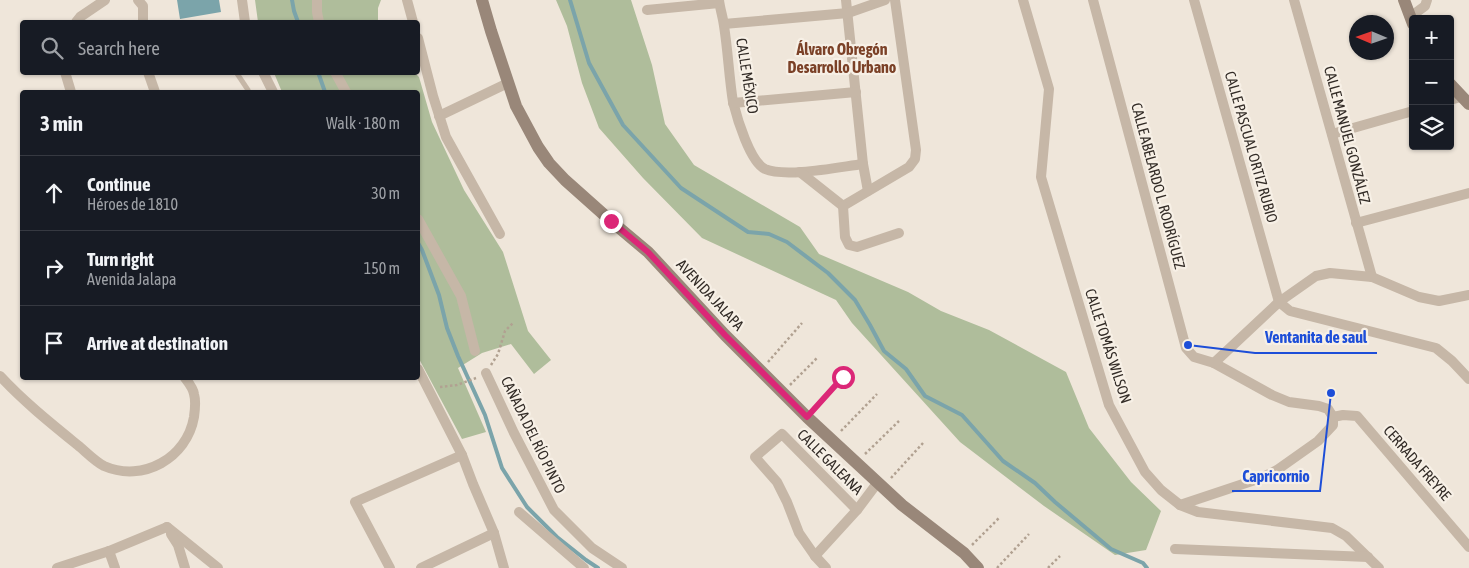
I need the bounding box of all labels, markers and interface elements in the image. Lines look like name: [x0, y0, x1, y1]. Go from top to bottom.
north arrow: [1349, 15, 1394, 60]
map controls: [1409, 15, 1454, 150]
button: +: [1409, 15, 1454, 60]
search box: [20, 20, 420, 75]
icon: search: [38, 34, 66, 62]
text: Search here: [78, 37, 160, 59]
street label: CALLE MÉXICO: [733, 37, 762, 115]
district label: Álvaro Obregón Desarrollo Urbano: [788, 40, 897, 76]
button: −: [1409, 60, 1454, 105]
street label: CALLE MANUEL GONZÁLEZ: [1321, 64, 1374, 206]
street label: CALLE PASCUAL ORTIZ RUBIO: [1222, 69, 1281, 225]
street label: CALLE ABELARDO L. RODRÍGUEZ: [1128, 101, 1189, 271]
button: layers: [1409, 105, 1454, 150]
text: 3 min: [40, 111, 83, 135]
text: Walk · 180 m: [326, 114, 400, 132]
text: Continue: [87, 173, 151, 195]
icon: ahead: [40, 179, 68, 207]
text: 30 m: [371, 184, 400, 202]
text: Héroes de 1810: [87, 195, 178, 213]
route end: [600, 210, 623, 233]
text: Turn right: [87, 248, 154, 270]
icon: right: [40, 254, 68, 282]
street label: AVENIDA JALAPA: [673, 256, 748, 334]
text: 150 m: [364, 259, 400, 277]
text: Avenida Jalapa: [87, 270, 176, 288]
street label: CALLE TOMÁS WILSON: [1082, 286, 1135, 405]
callout: Ventanita de saul: [1255, 322, 1377, 353]
text: Ventanita de saul: [1264, 328, 1368, 346]
icon: arrive: [40, 329, 68, 357]
text: Arrive at destination: [87, 332, 228, 354]
route start: [832, 366, 855, 389]
street label: CAÑADA DEL RÍO PINTO: [498, 374, 569, 496]
street label: CERRADA FREYRE: [1380, 422, 1455, 504]
street label: CALLE GALEANA: [794, 426, 867, 498]
callout: Capricornio: [1232, 460, 1320, 491]
text: Capricornio: [1242, 467, 1310, 485]

